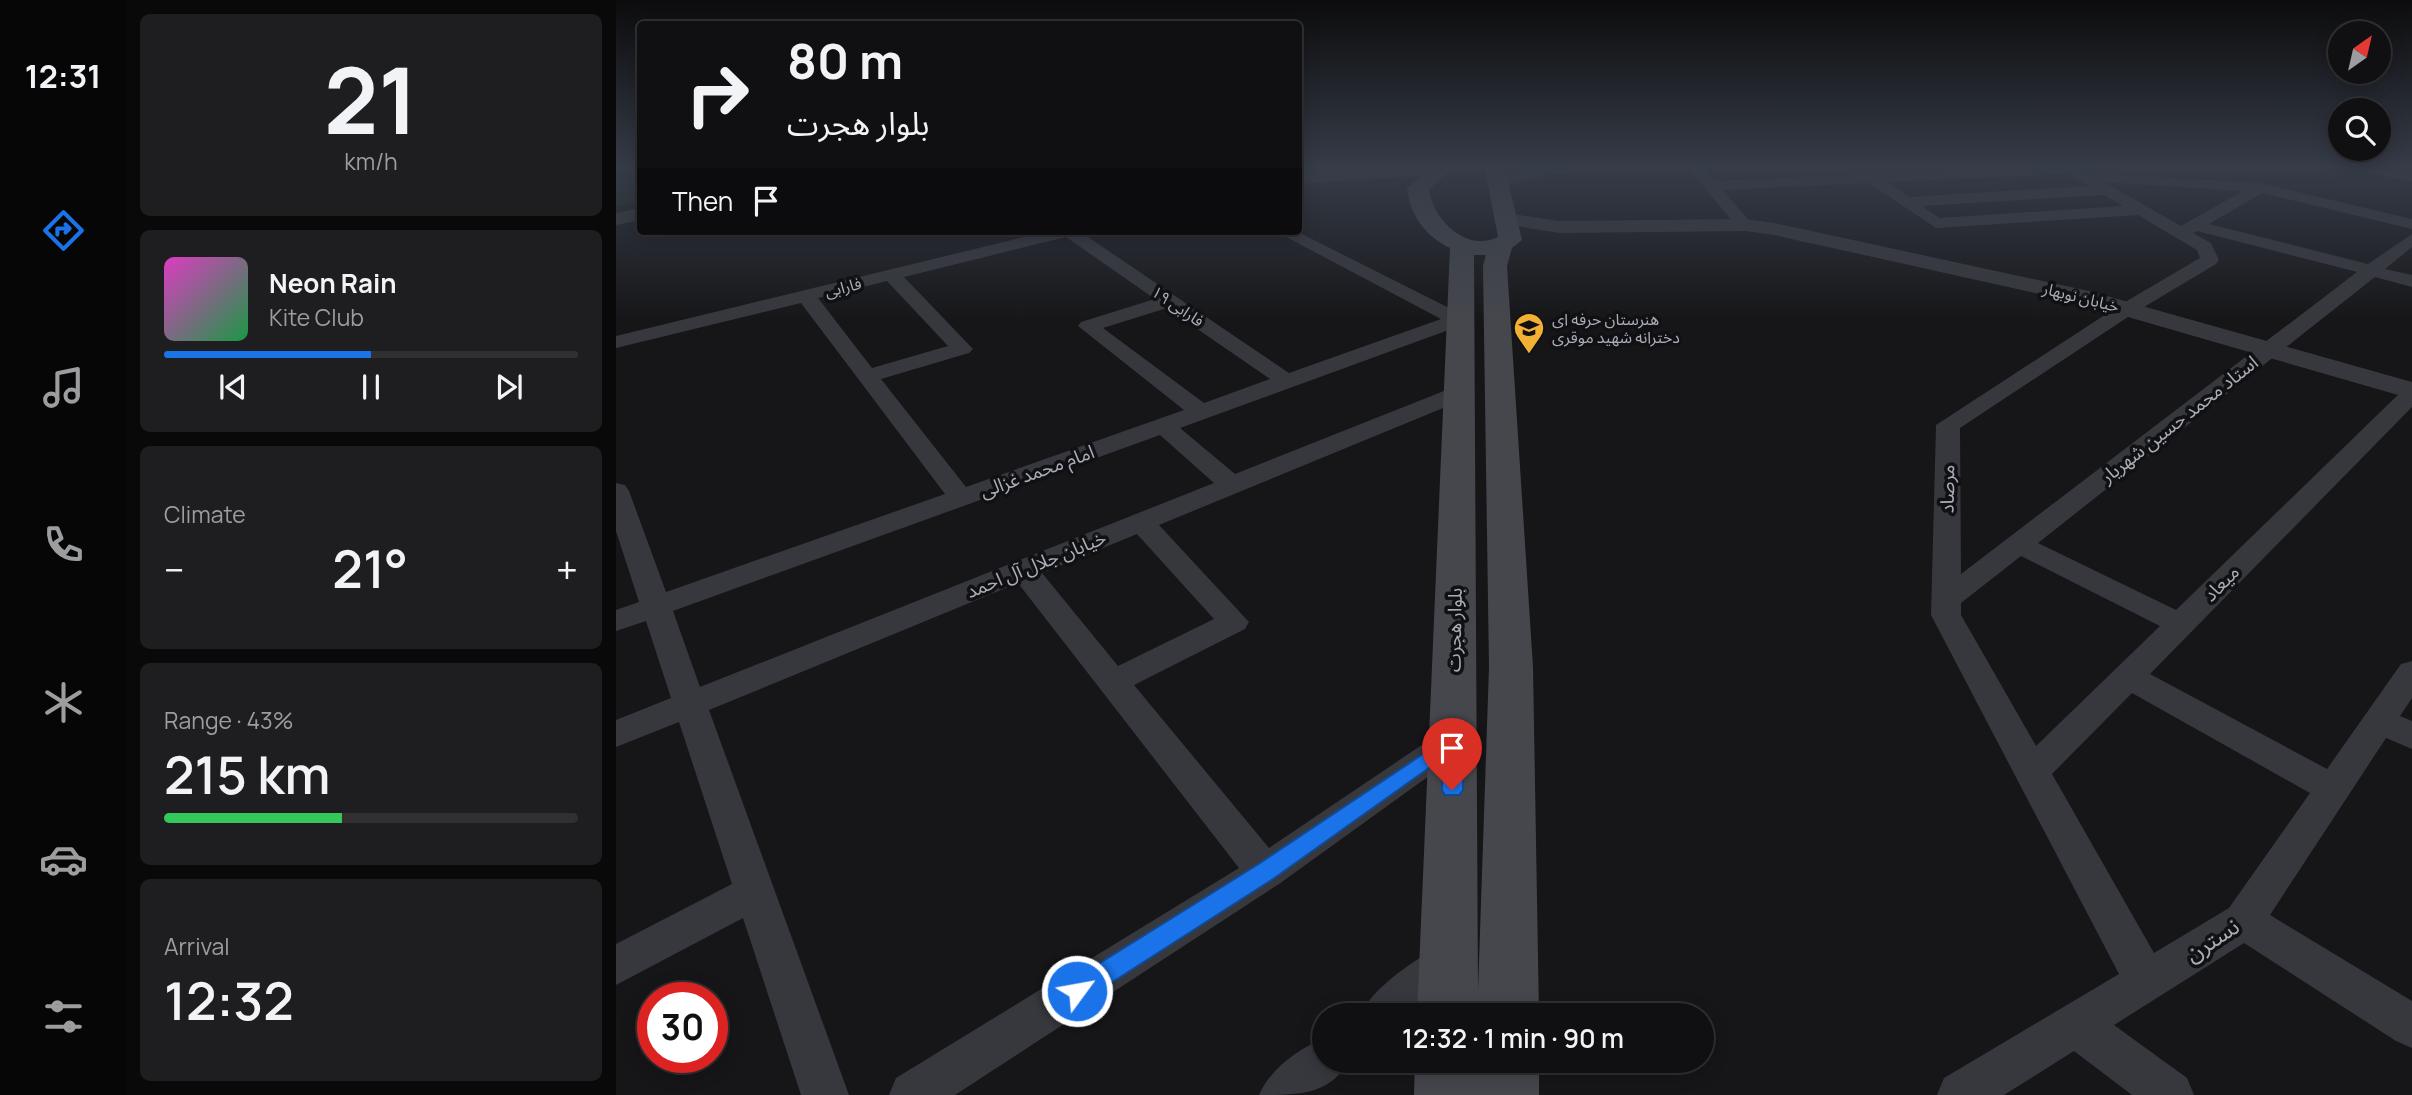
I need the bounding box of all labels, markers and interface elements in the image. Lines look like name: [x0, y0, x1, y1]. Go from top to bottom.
north arrow: [2328, 21, 2390, 84]
map controls: [2328, 21, 2391, 161]
text: 80 m: [787, 27, 903, 94]
text: 21: [324, 37, 418, 161]
icon: right: [672, 49, 763, 140]
text: 12:31: [25, 54, 101, 98]
button: search: [2328, 98, 2391, 161]
text: بلوار هجرت: [787, 101, 929, 145]
text: km/h: [344, 145, 398, 177]
icon: arrive: [747, 182, 785, 220]
text: Then: [672, 183, 733, 219]
icon: directions: [39, 206, 88, 255]
text: Neon Rain: [269, 265, 397, 301]
street label: فارابی: [822, 272, 864, 302]
street label: خیابان نوبهار: [2040, 277, 2121, 317]
street label: فارابی ۱۹: [1148, 280, 1208, 332]
text: Kite Club: [269, 301, 364, 333]
place label: هنرستان حرفه ای دخترانه شهید موقری: [1552, 308, 1680, 348]
school or university icon: هنرستان حرفه ای دخترانه شهید موقری: [1512, 311, 1546, 355]
street label: استاد محمد حسین شهریار: [2094, 349, 2263, 489]
icon: music: [39, 363, 88, 412]
icon: previous: [214, 368, 252, 406]
icon: pause: [352, 368, 390, 406]
icon: next: [490, 368, 528, 406]
street label: امام محمد غزالی: [976, 438, 1099, 506]
street label: مرصاد: [1934, 464, 1960, 514]
text: Climate: [164, 498, 246, 530]
icon: phone: [39, 520, 88, 569]
street label: خیابان جلال آل احمد: [962, 524, 1110, 604]
text: 21°: [332, 533, 408, 604]
text: −: [164, 543, 185, 595]
text: +: [556, 543, 578, 595]
street label: میعاد: [2197, 559, 2245, 607]
street label: بلوار هجرت: [1440, 588, 1468, 672]
icon: climate: [39, 678, 88, 727]
text: Range · 43%: [164, 704, 293, 736]
pin: [1422, 718, 1482, 790]
icon: arrive: [1433, 729, 1471, 767]
text: 215 km: [164, 739, 330, 810]
icon: car: [39, 835, 88, 884]
street label: نسترن: [2178, 910, 2245, 969]
text: Arrival: [164, 930, 230, 962]
position arrow: [1040, 954, 1114, 1028]
text: 12:32: [164, 965, 294, 1036]
speed limit sign: 30: [637, 982, 728, 1073]
icon: filters: [39, 992, 88, 1041]
text: 12:32 · 1 min · 90 m: [1402, 1020, 1624, 1056]

